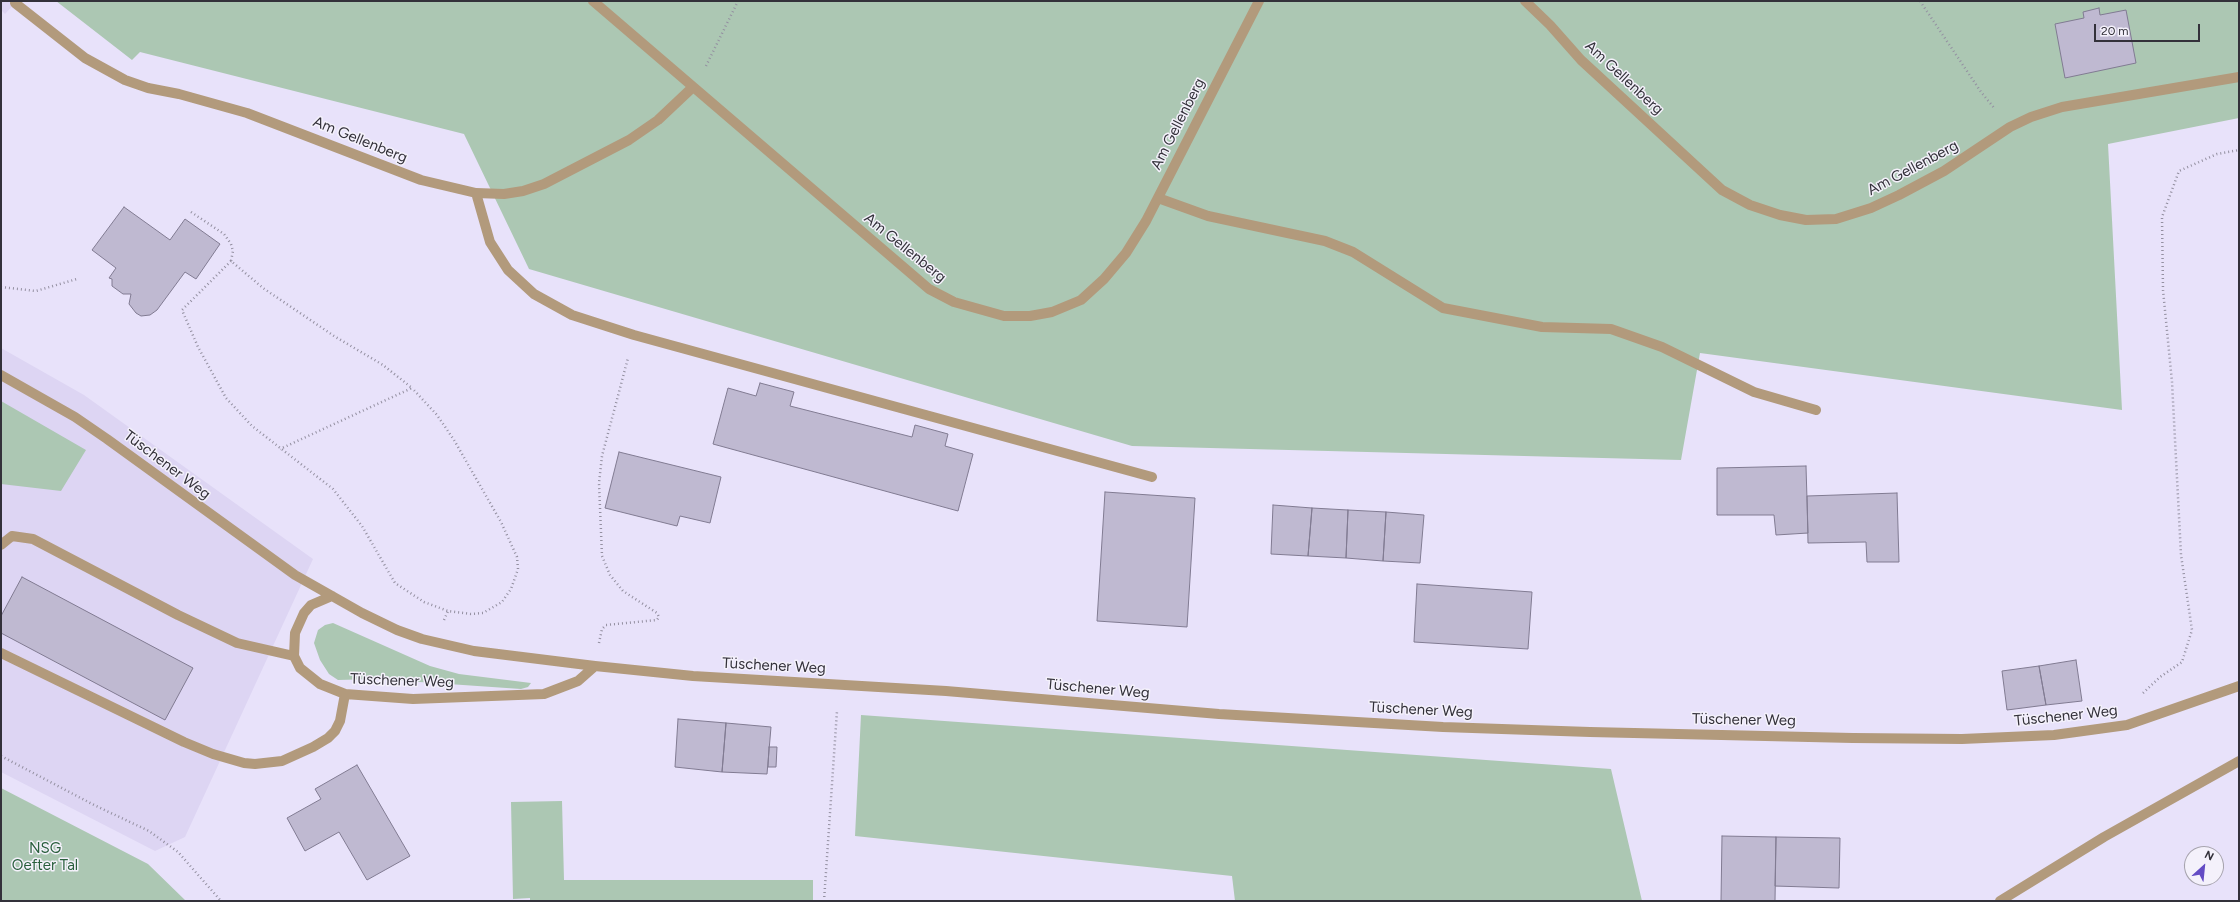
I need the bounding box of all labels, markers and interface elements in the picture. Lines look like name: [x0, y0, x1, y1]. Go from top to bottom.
scale bar: [2096, 16, 2202, 42]
text: 20 m: [2101, 24, 2129, 38]
street label: Am Gellenberg: [1581, 37, 1667, 119]
street label: Am Gellenberg: [1147, 75, 1209, 173]
street label: Am Gellenberg: [310, 113, 410, 167]
street label: Am Gellenberg: [1865, 137, 1961, 199]
street label: Am Gellenberg: [860, 209, 950, 287]
street label: Tüschener Weg: [120, 427, 214, 503]
street label: Tüschener Weg: [722, 654, 826, 678]
street label: Tüschener Weg: [350, 670, 454, 692]
street label: Tüschener Weg: [1046, 676, 1150, 702]
street label: Tüschener Weg: [1369, 698, 1473, 722]
street label: Tüschener Weg: [2013, 702, 2119, 730]
street label: Tüschener Weg: [1692, 710, 1796, 730]
park label: NSG Oefter Tal: [12, 840, 78, 875]
north arrow: [2184, 846, 2224, 886]
text: N: [2202, 848, 2216, 863]

